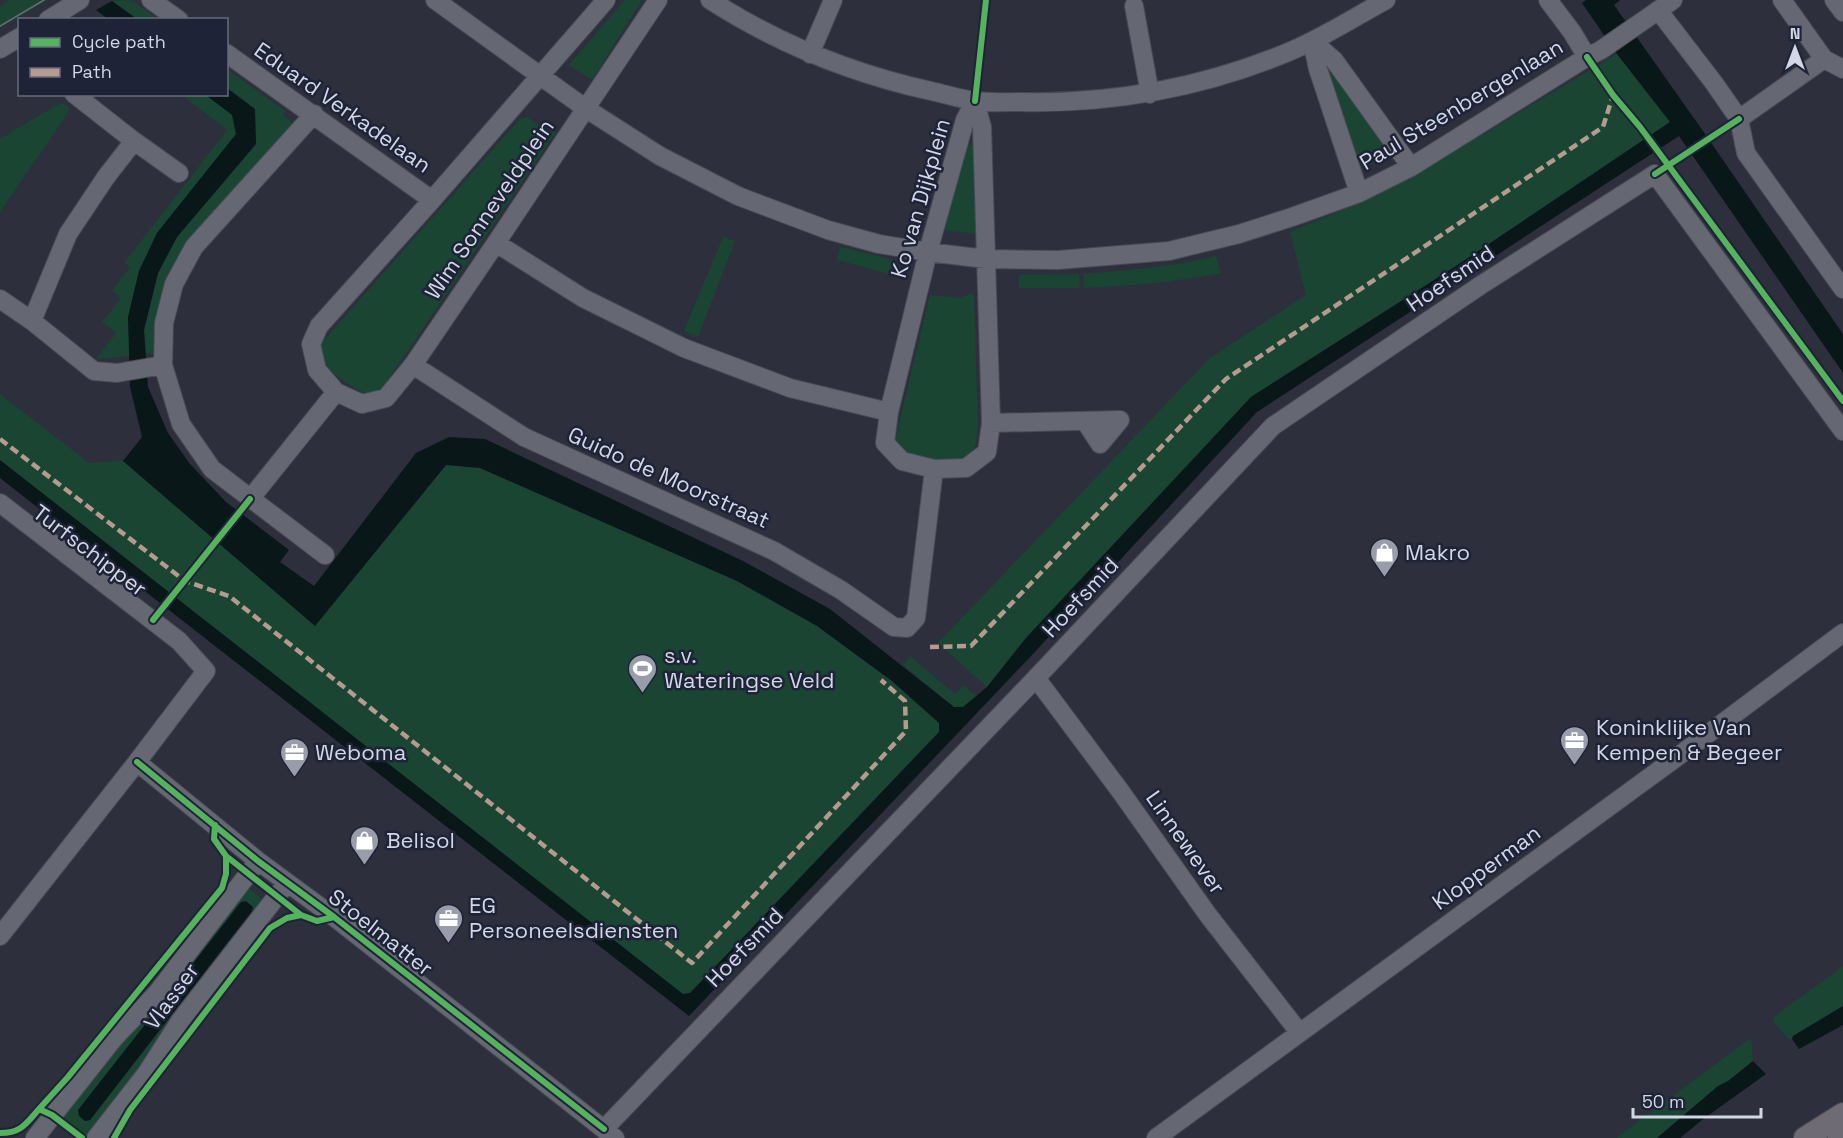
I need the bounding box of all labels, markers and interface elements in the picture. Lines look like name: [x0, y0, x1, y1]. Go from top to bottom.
legend: [18, 18, 228, 96]
north arrow: [1765, 18, 1825, 78]
text: N: [1790, 23, 1800, 44]
text: Cycle path: [72, 30, 166, 53]
street label: Paul Steenbergenlaan: [1354, 32, 1568, 176]
street label: Eduard Verkadelaan: [249, 35, 437, 179]
text: Path: [72, 60, 112, 83]
street label: Wim Sonneveldplein: [418, 114, 560, 304]
street label: Ko van Dijkplein: [884, 115, 956, 281]
street label: Hoefsmid: [1401, 238, 1499, 318]
street label: Guido de Moorstraat: [564, 420, 774, 534]
street label: Turfschipper: [27, 498, 153, 602]
shop icon: Makro: [1368, 536, 1400, 578]
place label: Makro: [1405, 538, 1470, 566]
street label: Hoefsmid: [1036, 551, 1124, 643]
place label: s.v. Wateringse Veld: [664, 641, 834, 694]
sports icon: s.v. Wateringse Veld: [627, 652, 659, 694]
place label: Koninklijke Van Kempen & Begeer: [1596, 713, 1782, 766]
office icon: Koninklijke Van Kempen & Begeer: [1559, 724, 1591, 766]
office icon: Weboma: [278, 736, 310, 778]
place label: Weboma: [315, 738, 407, 766]
street label: Linnewever: [1140, 785, 1232, 899]
street label: Klopperman: [1426, 818, 1546, 916]
shop icon: Belisol: [349, 824, 381, 866]
place label: Belisol: [386, 826, 455, 854]
street label: Stoelmatter: [323, 882, 439, 982]
place label: EG Personeelsdiensten: [469, 891, 678, 944]
street label: Hoefsmid: [699, 901, 789, 993]
office icon: EG Personeelsdiensten: [432, 902, 464, 944]
street label: Vlasser: [137, 957, 205, 1035]
scale bar: [1633, 1081, 1760, 1119]
text: 50 m: [1642, 1090, 1684, 1113]

